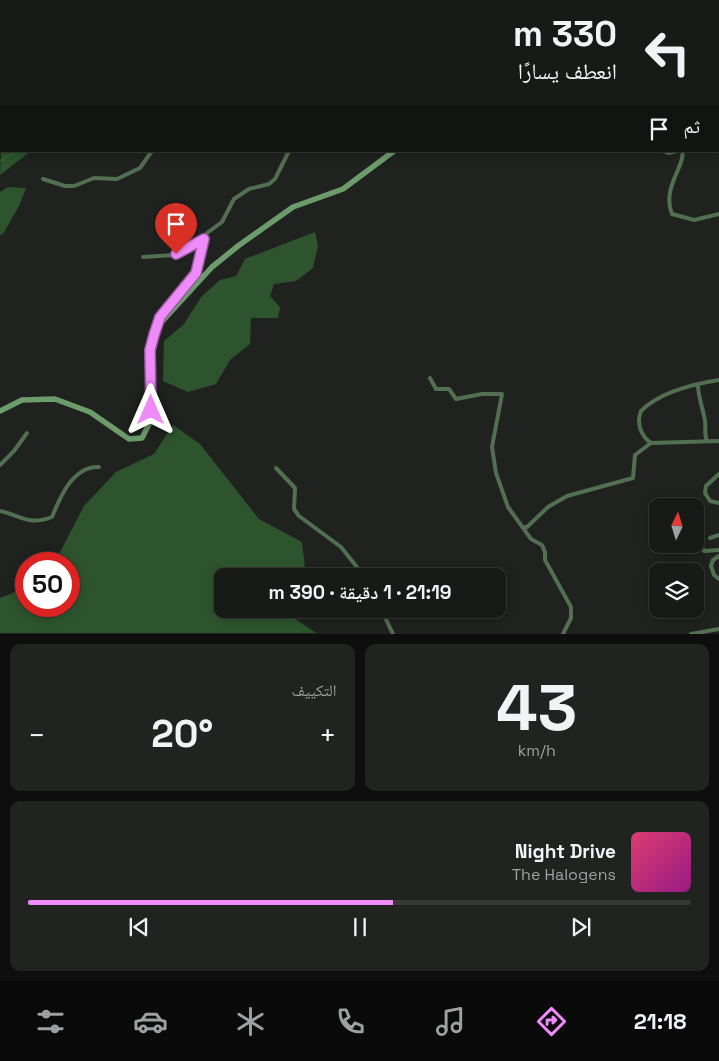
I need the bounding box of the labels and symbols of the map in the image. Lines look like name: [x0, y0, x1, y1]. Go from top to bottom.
pin: [155, 203, 197, 254]
position arrow: [124, 383, 176, 435]
north arrow: [649, 498, 704, 552]
speed limit sign: 50: [15, 552, 80, 617]

